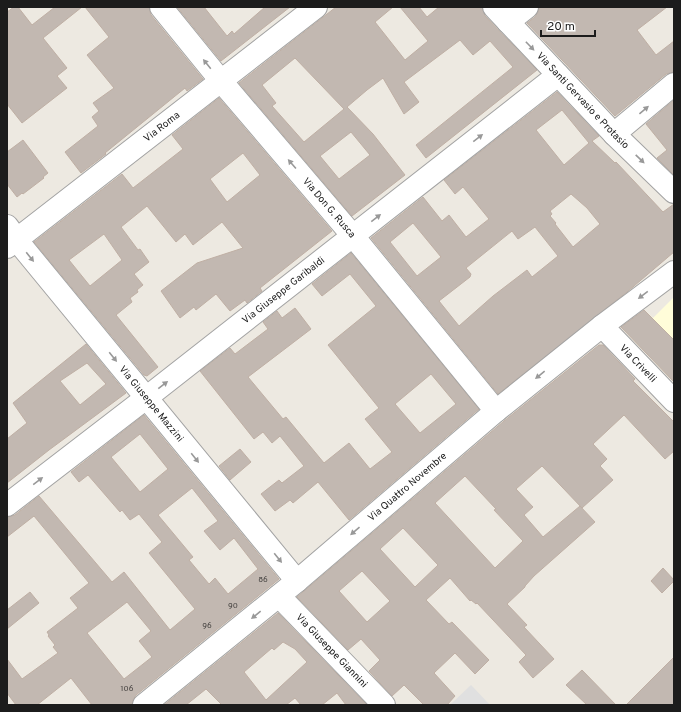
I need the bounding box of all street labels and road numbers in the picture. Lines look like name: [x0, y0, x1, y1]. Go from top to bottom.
street label: Via Santi Gervasio e Protasio: [534, 49, 632, 152]
street label: Via Roma: [141, 109, 183, 145]
street label: Via Don G. Rusca: [300, 175, 358, 241]
street label: Via Giuseppe Garibaldi: [239, 254, 327, 327]
street label: Via Crivelli: [617, 342, 659, 385]
street label: Via Giuseppe Mazzini: [116, 363, 186, 445]
street label: Via Quattro Novembre: [365, 449, 449, 524]
street label: Via Giuseppe Giannini: [293, 611, 370, 691]

